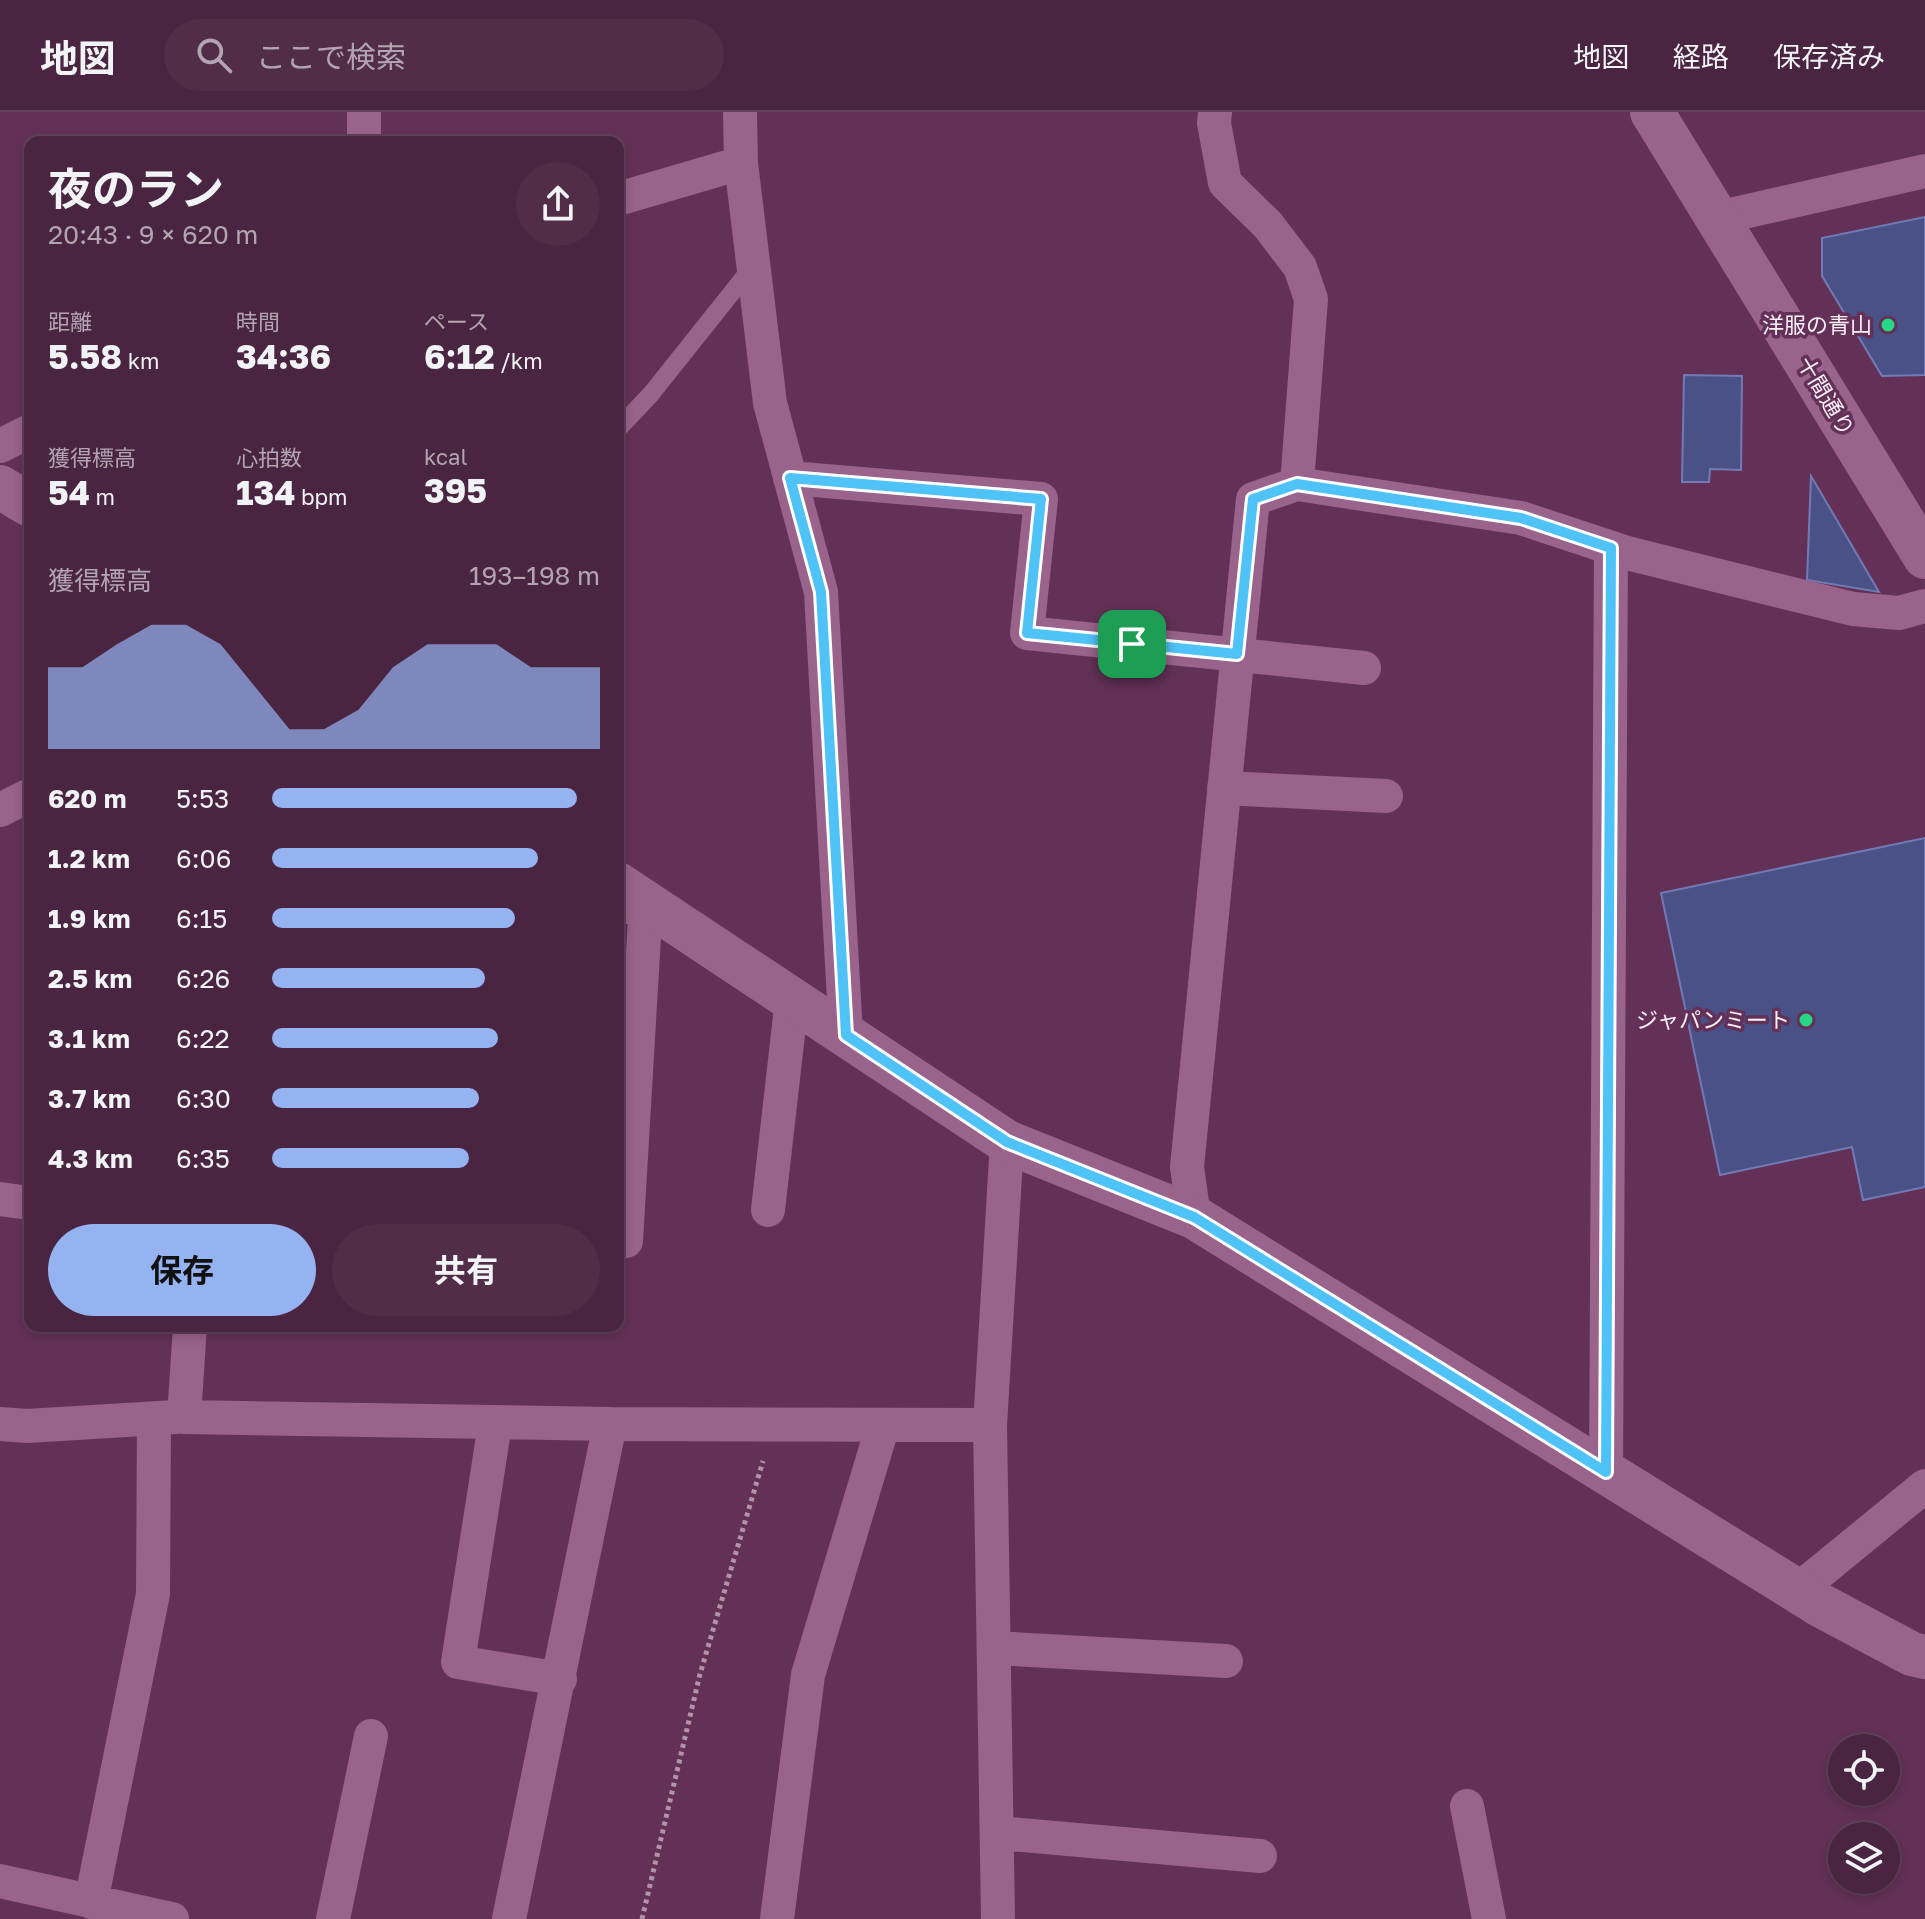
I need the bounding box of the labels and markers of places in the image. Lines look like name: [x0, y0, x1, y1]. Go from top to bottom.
place label: 洋服の青山: [1762, 311, 1872, 338]
marker: 洋服の青山: [1879, 316, 1897, 334]
pin: [1098, 610, 1166, 678]
place label: ジャパンミート: [1636, 1006, 1790, 1033]
marker: ジャパンミート: [1797, 1011, 1815, 1029]

